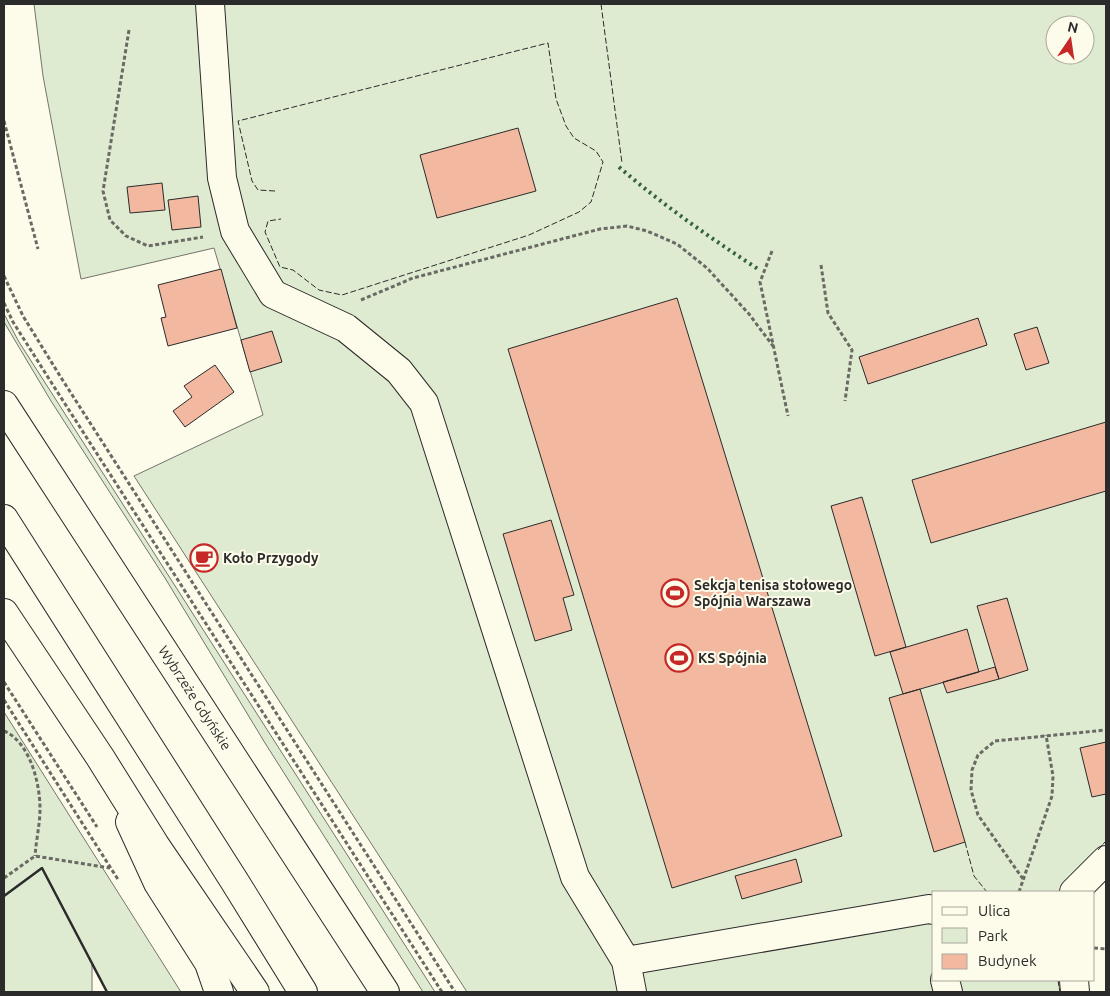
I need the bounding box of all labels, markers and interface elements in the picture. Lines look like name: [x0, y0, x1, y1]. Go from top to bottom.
north arrow: [1045, 15, 1095, 65]
text: N: [1066, 18, 1080, 36]
cafe icon: Koło Przygody: [189, 543, 219, 573]
place label: Koło Przygody: [223, 550, 319, 566]
place label: Sekcja tenisa stołowego Spójnia Warszawa: [694, 577, 852, 609]
sports icon: Sekcja tenisa stołowego Spójnia Warszawa: [660, 578, 690, 608]
street label: Wybrzeże Gdyńskie: [155, 643, 235, 753]
sports icon: KS Spójnia: [664, 643, 694, 673]
place label: KS Spójnia: [698, 650, 767, 666]
legend: [932, 891, 1095, 981]
text: Ulica: [978, 902, 1010, 919]
text: Park: [978, 927, 1008, 944]
text: Budynek: [978, 952, 1037, 969]

